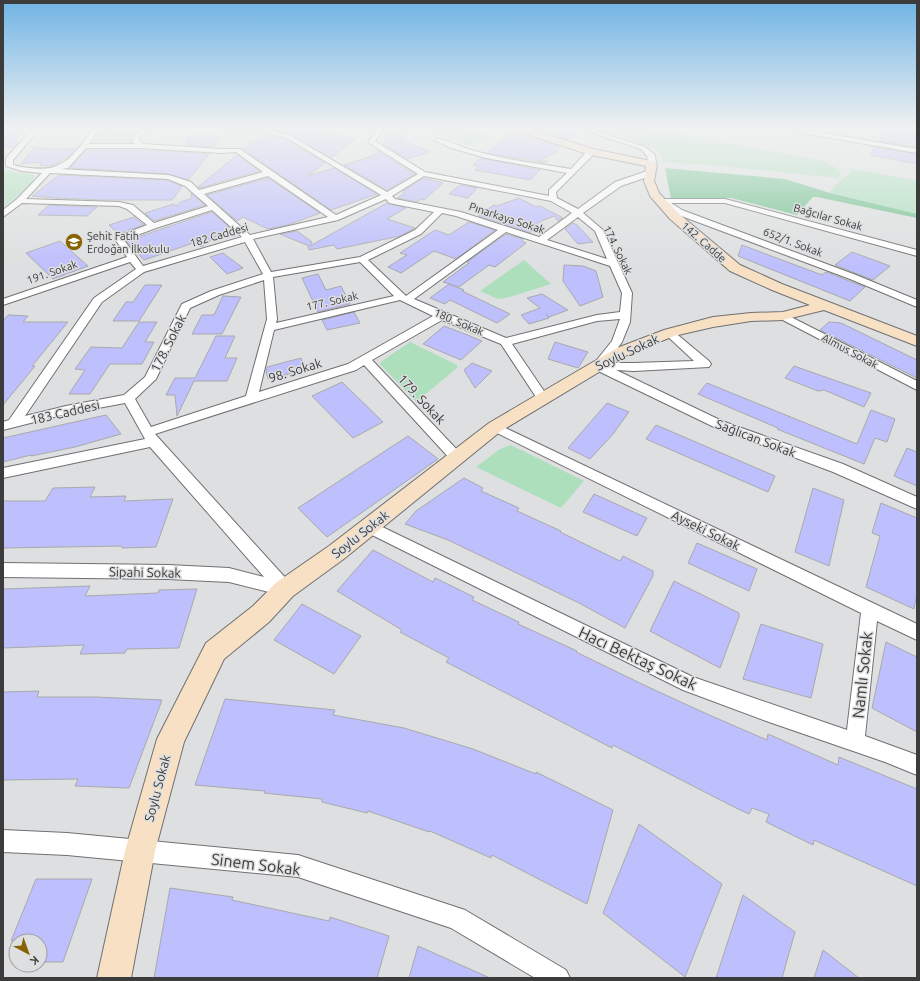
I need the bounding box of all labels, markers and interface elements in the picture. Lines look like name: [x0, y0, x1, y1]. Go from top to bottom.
street label: Pınarkaya Sokak: [468, 200, 547, 236]
street label: Bağcılar Sokak: [792, 201, 864, 233]
street label: 142. Cadde: [679, 219, 729, 265]
street label: 182 Caddesi: [189, 221, 249, 249]
street label: 174. Sokak: [601, 224, 635, 277]
street label: 652/1. Sokak: [761, 225, 825, 259]
place label: Şehit Fatih Erdoğan İlkokulu: [87, 230, 169, 255]
school or university icon: Şehit Fatih Erdoğan İlkokulu: [64, 232, 84, 252]
street label: 191. Sokak: [25, 258, 79, 286]
street label: 177. Sokak: [305, 289, 359, 313]
street label: 180. Sokak: [432, 306, 486, 338]
street label: 178. Sokak: [148, 312, 189, 374]
street label: Soylu Sokak: [593, 331, 661, 373]
street label: Almus Sokak: [820, 331, 881, 371]
street label: 98. Sokak: [267, 355, 324, 385]
street label: 179. Sokak: [396, 371, 449, 427]
street label: 183 Caddesi: [29, 397, 101, 427]
street label: Sağlıcan Sokak: [714, 416, 799, 460]
street label: Soylu Sokak: [329, 507, 392, 561]
street label: Ayseki Sokak: [669, 507, 743, 553]
street label: Sipahi Sokak: [109, 564, 182, 580]
street label: Hacı Bektaş Sokak: [576, 623, 700, 693]
street label: Namlı Sokak: [848, 631, 876, 719]
street label: Soylu Sokak: [141, 753, 173, 823]
street label: Sinem Sokak: [210, 850, 302, 878]
north arrow: [8, 933, 48, 973]
text: K: [27, 954, 41, 968]

